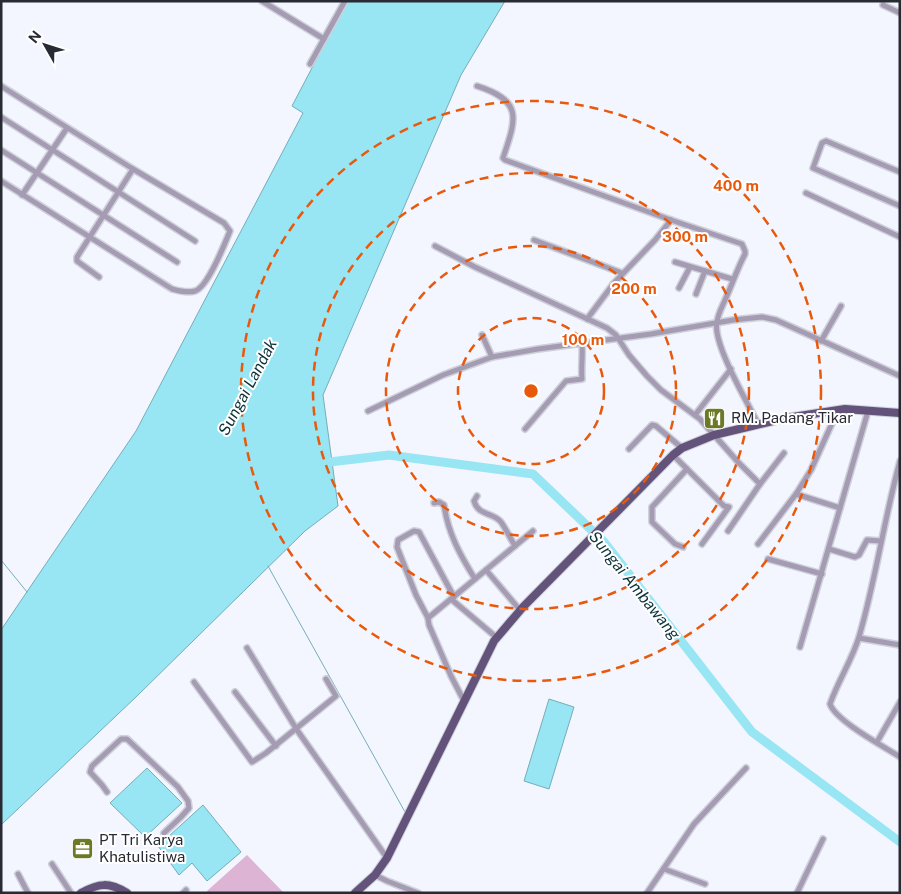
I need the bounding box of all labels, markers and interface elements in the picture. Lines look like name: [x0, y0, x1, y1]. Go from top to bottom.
north arrow: [20, 20, 70, 70]
text: N: [25, 28, 45, 46]
text: 400 m: [713, 177, 759, 194]
text: 300 m: [662, 228, 708, 245]
text: 200 m: [611, 280, 657, 297]
text: 100 m: [562, 331, 604, 348]
water label: Sungai Landak: [214, 335, 281, 439]
centre of rings: [522, 382, 540, 400]
restaurant icon: RM. Padang Tikar: [703, 406, 727, 430]
place label: RM. Padang Tikar: [731, 409, 853, 426]
water label: Sungai Ambawang: [585, 527, 685, 644]
place label: PT Tri Karya Khatulistiwa: [99, 831, 185, 865]
office icon: PT Tri Karya Khatulistiwa: [71, 837, 95, 861]

